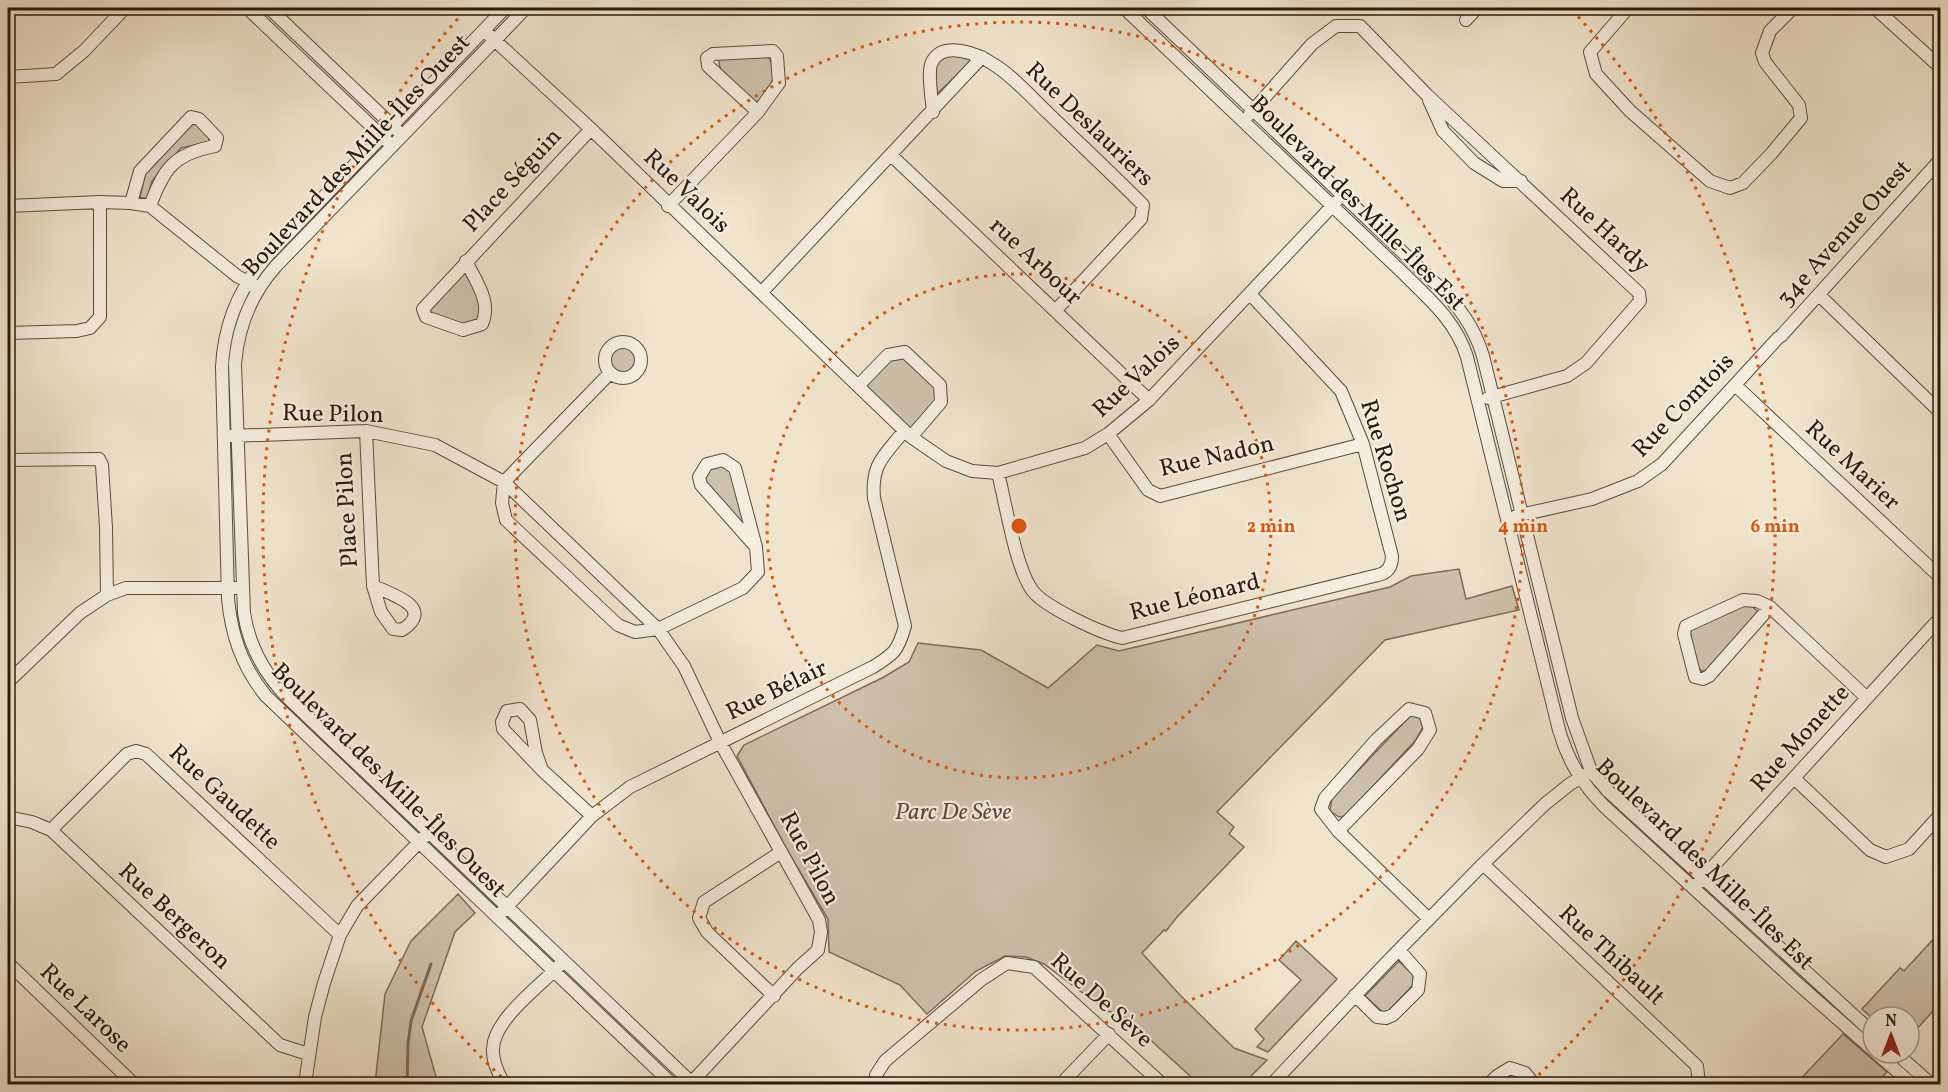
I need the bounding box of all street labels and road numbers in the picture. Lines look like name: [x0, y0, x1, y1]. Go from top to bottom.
street label: Boulevard des Mille-Îles Ouest: [235, 27, 479, 285]
street label: Rue Deslauriers: [1017, 55, 1161, 195]
street label: Boulevard des Mille-Îles Est: [1242, 89, 1472, 319]
street label: Place Séguin: [456, 121, 570, 241]
street label: Rue Valois: [635, 142, 737, 242]
street label: 34e Avenue Ouest: [1770, 153, 1920, 315]
street label: Rue Hardy: [1551, 180, 1657, 282]
street label: rue Arbour: [981, 210, 1089, 314]
street label: Rue Valois: [1086, 327, 1188, 427]
street label: Rue Comtois: [1625, 346, 1743, 466]
street label: Rue Rochon: [1350, 396, 1420, 526]
street label: Rue Pilon: [282, 397, 384, 433]
street label: Rue Marier: [1797, 413, 1907, 519]
street label: Rue Nadon: [1156, 427, 1278, 487]
street label: Place Pilon: [328, 451, 368, 569]
street label: Rue Léonard: [1126, 565, 1264, 631]
street label: Rue Bélair: [721, 652, 833, 730]
street label: Boulevard des Mille-Îles Ouest: [263, 656, 513, 906]
street label: Rue Monette: [1743, 678, 1859, 800]
street label: Rue Gaudette: [161, 737, 287, 859]
street label: Boulevard des Mille-Îles Est: [1587, 751, 1821, 979]
street label: Rue Pilon: [770, 806, 848, 912]
street label: Rue Bergeron: [110, 856, 238, 978]
street label: Rue Thibault: [1550, 898, 1672, 1014]
street label: Rue De Sève: [1042, 946, 1160, 1056]
street label: Rue Larose: [31, 956, 139, 1062]

